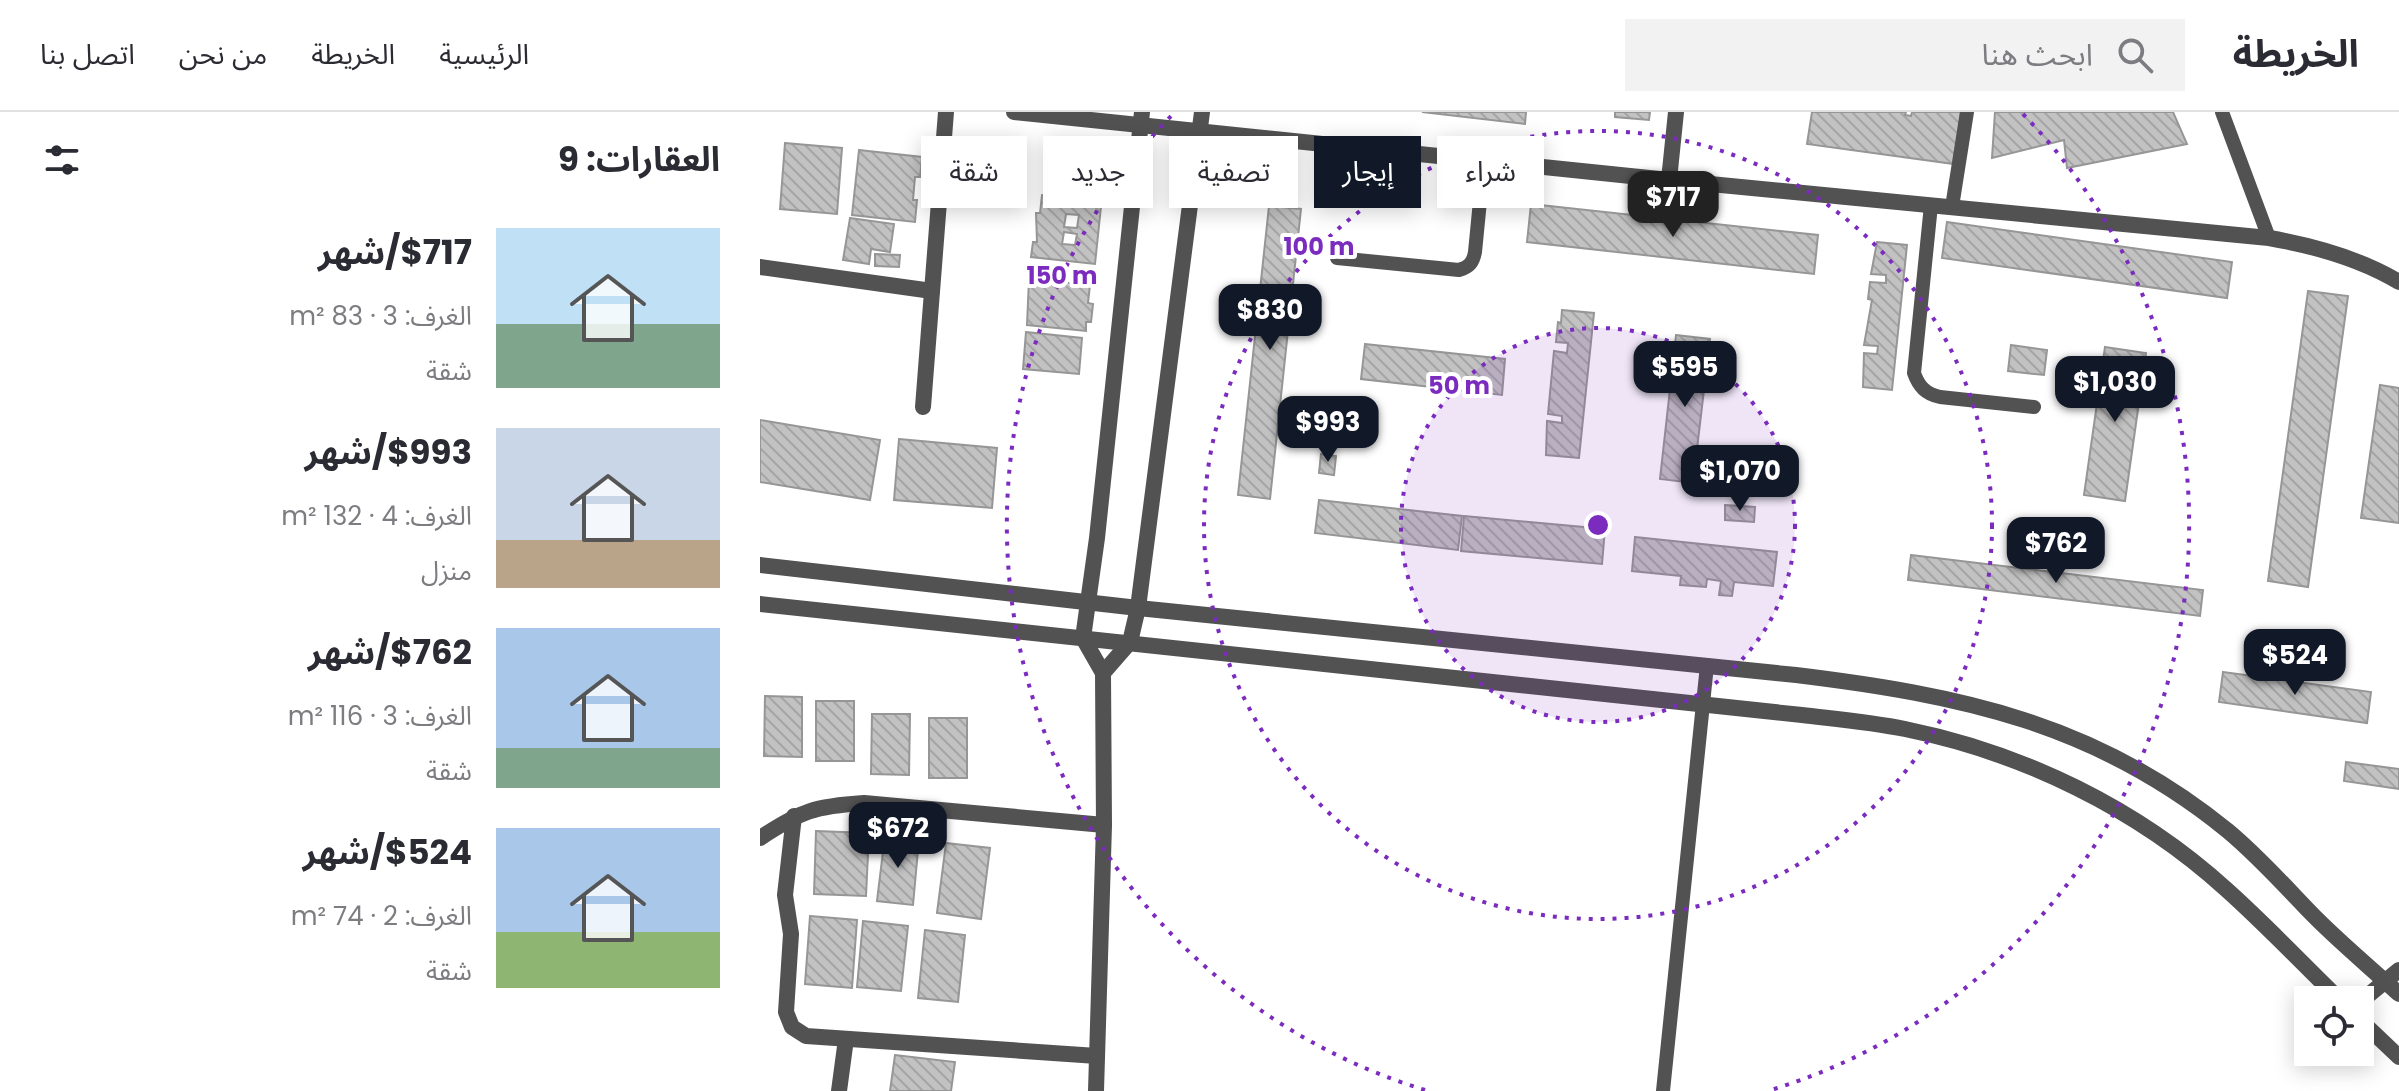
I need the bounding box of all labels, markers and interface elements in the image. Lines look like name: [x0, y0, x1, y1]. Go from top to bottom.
search box: [1625, 19, 2185, 91]
text: الخريطة: [2233, 27, 2359, 80]
text: ابحث هنا: [1981, 33, 2093, 76]
icon: search: [2113, 33, 2157, 77]
text: اتصل بنا: [40, 35, 135, 74]
text: من نحن: [179, 35, 267, 74]
text: الخريطة: [311, 35, 395, 74]
text: الرئيسية: [439, 35, 529, 74]
text: العقارات: 9: [558, 135, 720, 183]
chip: شقة: [921, 136, 1027, 208]
chip: جديد: [1043, 136, 1153, 208]
chip: تصفية: [1169, 136, 1298, 208]
chip: إيجار: [1314, 136, 1421, 208]
chip: شراء: [1437, 136, 1544, 208]
icon: filters: [40, 138, 84, 182]
pin: $717: [1626, 171, 1720, 239]
text: $717: [1646, 179, 1700, 215]
text: $717/شهر: [318, 228, 472, 276]
text: 100 m: [1284, 230, 1354, 263]
text: 150 m: [1027, 259, 1097, 292]
icon: home: [560, 260, 656, 356]
pin: $830: [1223, 284, 1317, 352]
text: $830: [1237, 292, 1303, 328]
text: الغرف: 3 · 83 m²: [289, 298, 472, 334]
pin: $595: [1638, 341, 1732, 409]
text: $595: [1652, 349, 1718, 385]
text: شقة: [426, 353, 472, 389]
pin: $1,030: [2050, 356, 2180, 424]
text: $1,030: [2073, 364, 2157, 400]
text: 50 m: [1428, 369, 1490, 402]
pin: $993: [1281, 396, 1375, 464]
text: $993: [1296, 404, 1360, 440]
text: $993/شهر: [305, 428, 472, 476]
pin: $1,070: [1675, 445, 1805, 513]
text: $1,070: [1699, 453, 1781, 489]
icon: home: [560, 460, 656, 556]
text: الغرف: 4 · 132 m²: [281, 498, 472, 534]
centre of rings: [1584, 511, 1612, 539]
pin: $762: [2009, 517, 2103, 585]
text: $762: [2025, 525, 2087, 561]
text: منزل: [421, 553, 472, 589]
text: $762/شهر: [308, 628, 472, 676]
pin: $524: [2248, 629, 2342, 697]
text: $524: [2262, 637, 2328, 673]
icon: home: [560, 660, 656, 756]
text: الغرف: 3 · 116 m²: [288, 698, 472, 734]
text: شقة: [426, 753, 472, 789]
pin: $672: [851, 802, 945, 870]
text: $672: [867, 810, 929, 846]
text: $524/شهر: [303, 828, 472, 876]
icon: home: [560, 860, 656, 956]
text: الغرف: 2 · 74 m²: [291, 898, 472, 934]
text: شقة: [426, 953, 472, 989]
map controls: [2294, 986, 2374, 1066]
button: locate: [2294, 986, 2374, 1066]

